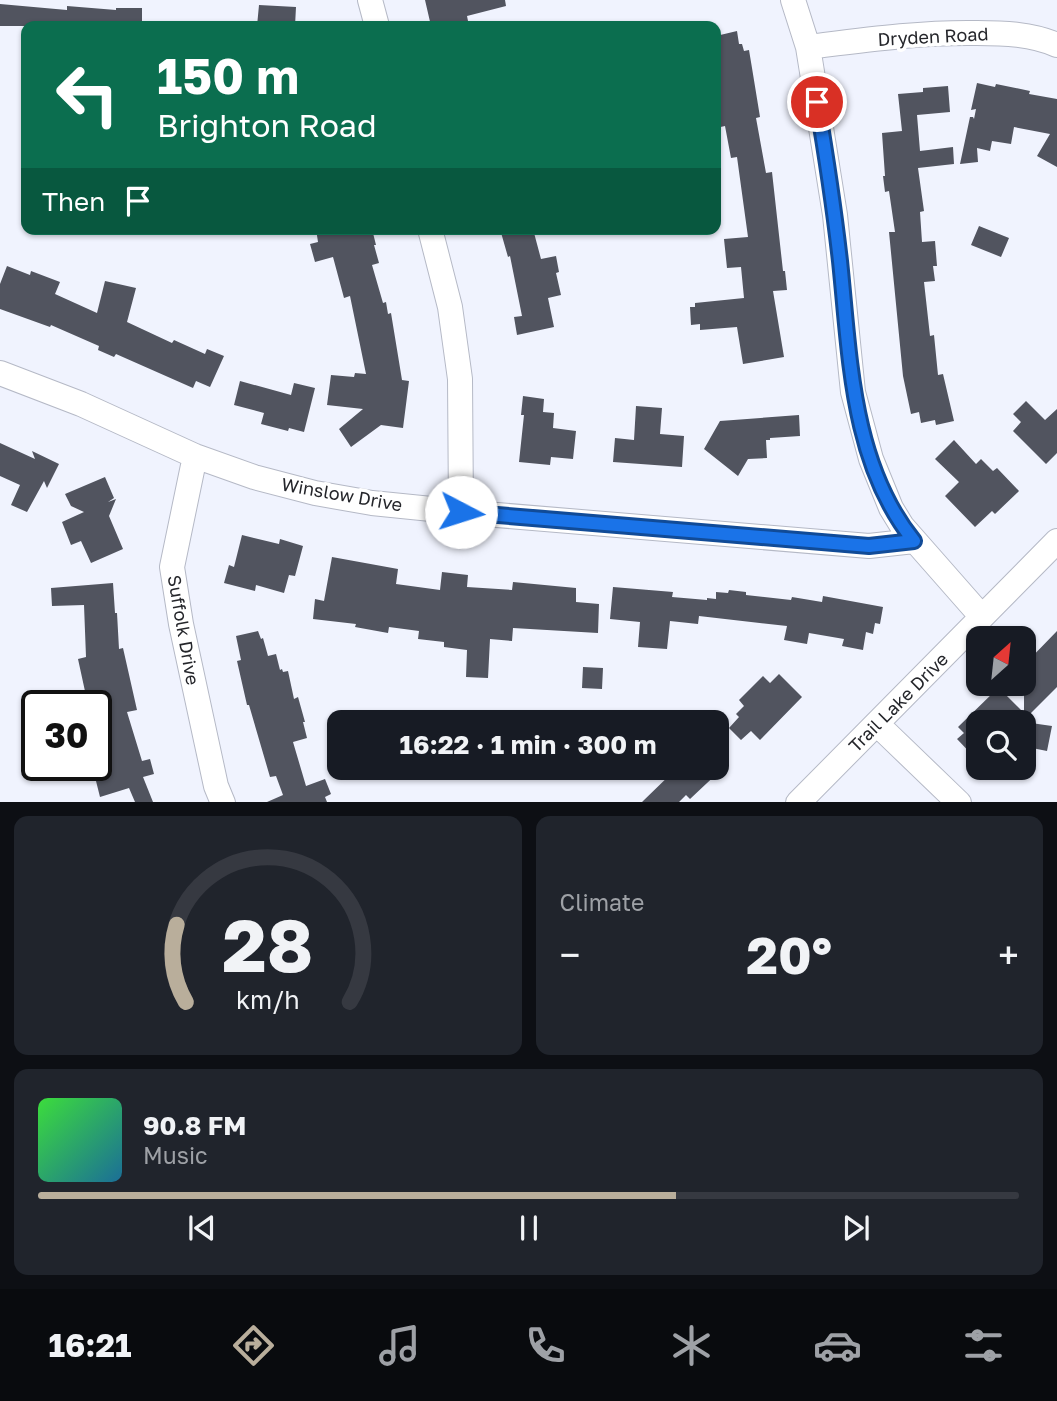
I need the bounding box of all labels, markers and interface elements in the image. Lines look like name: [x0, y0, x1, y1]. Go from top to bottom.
street label: Dryden Road: [877, 22, 989, 50]
text: 150 m: [157, 46, 299, 105]
icon: left: [42, 49, 133, 140]
pin: [787, 72, 847, 132]
icon: arrive: [798, 83, 836, 121]
text: Brighton Road: [157, 106, 377, 144]
icon: arrive: [119, 182, 157, 220]
text: Then: [42, 186, 105, 217]
street label: Winslow Drive: [280, 473, 404, 515]
position arrow: [424, 475, 498, 549]
street label: Suffolk Drive: [163, 573, 205, 687]
north arrow: [966, 626, 1036, 696]
map controls: [966, 626, 1036, 780]
street label: Trail Lake Drive: [844, 648, 952, 756]
speed limit sign: 30: [21, 690, 112, 781]
button: search: [966, 710, 1036, 780]
text: 16:22 · 1 min · 300 m: [400, 729, 656, 760]
text: Climate: [560, 888, 644, 916]
text: 28: [222, 901, 313, 988]
text: 20°: [746, 923, 832, 985]
text: −: [560, 932, 580, 977]
text: +: [998, 932, 1019, 977]
text: km/h: [236, 983, 300, 1014]
text: 90.8 FM: [143, 1110, 246, 1141]
text: Music: [143, 1141, 208, 1169]
icon: previous: [183, 1209, 221, 1247]
icon: pause: [510, 1209, 548, 1247]
icon: next: [837, 1209, 875, 1247]
icon: directions: [229, 1321, 278, 1370]
icon: music: [375, 1321, 424, 1370]
icon: phone: [521, 1321, 570, 1370]
icon: climate: [667, 1321, 716, 1370]
icon: car: [813, 1321, 862, 1370]
icon: filters: [959, 1321, 1008, 1370]
text: 16:21: [49, 1326, 132, 1364]

